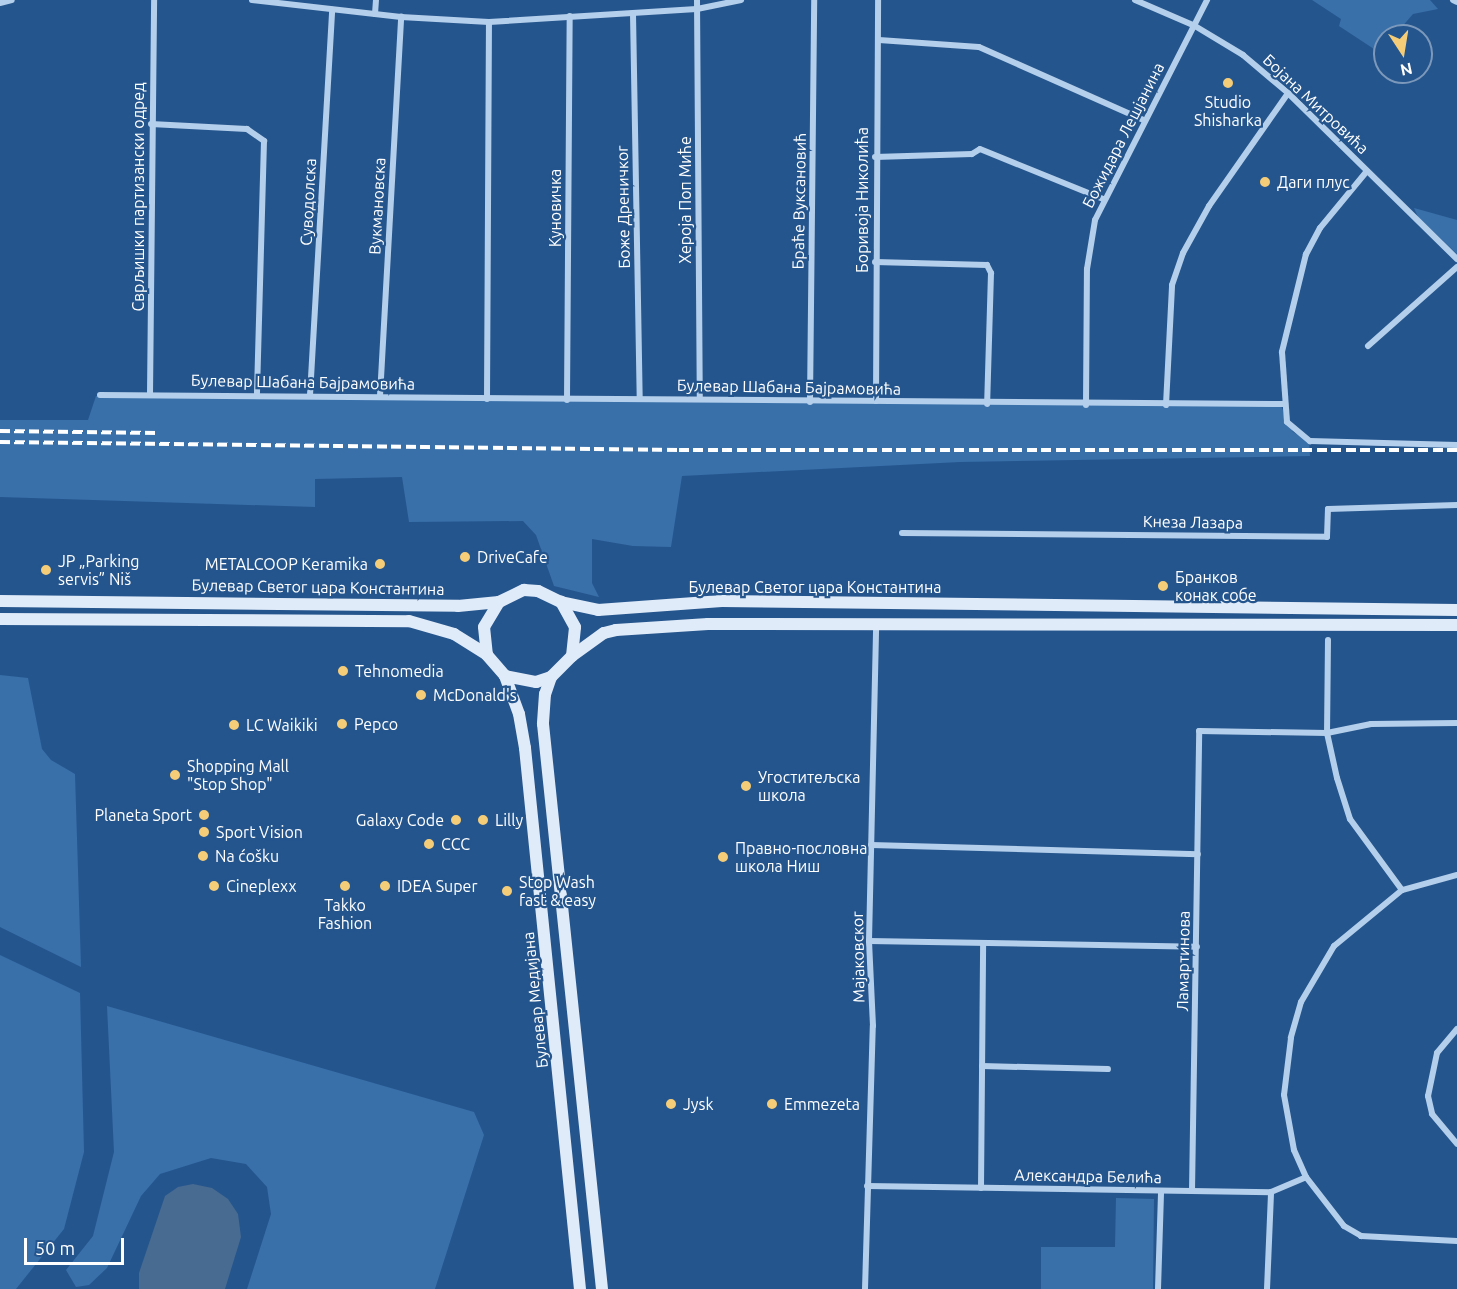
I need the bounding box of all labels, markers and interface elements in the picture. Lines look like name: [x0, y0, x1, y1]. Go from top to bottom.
north arrow: [1373, 24, 1433, 84]
street label: Бојана Митровића: [1259, 50, 1373, 158]
street label: Божидара Лешјанина: [1078, 59, 1168, 211]
text: N: [1399, 60, 1414, 80]
marker: Studio Shisharka: [1221, 76, 1235, 90]
street label: Сврљишки партизански одред: [128, 82, 148, 312]
place label: Studio Shisharka: [1194, 92, 1262, 130]
street label: Боривоја Николића: [852, 127, 872, 273]
street label: Браће Вуксановић: [788, 132, 810, 270]
street label: Хероја Поп Миће: [675, 136, 695, 264]
street label: Боже Дреничког: [612, 145, 634, 269]
street label: Вукмановска: [365, 157, 389, 255]
street label: Суводолска: [296, 158, 320, 246]
street label: Куновичка: [545, 169, 565, 247]
place label: Даги плус: [1277, 172, 1350, 192]
marker: Даги плус: [1258, 175, 1272, 189]
street label: Булевар Шабана Бајрамовића: [191, 370, 415, 394]
street label: Булевар Шабана Бајрамовића: [677, 375, 901, 399]
street label: Кнеза Лазара: [1143, 512, 1243, 532]
place label: DriveCafe: [477, 547, 548, 567]
marker: DriveCafe: [458, 550, 472, 564]
place label: JP „Parking servis” Niš: [58, 551, 140, 589]
place label: METALCOOP Keramika: [205, 554, 368, 574]
marker: METALCOOP Keramika: [373, 557, 387, 571]
marker: JP „Parking servis” Niš: [39, 563, 53, 577]
place label: Бранков конак собе: [1175, 567, 1257, 605]
street label: Булевар Светог цара Константина: [191, 575, 445, 599]
street label: Булевар Светог цара Константина: [688, 577, 942, 597]
marker: Бранков конак собе: [1156, 579, 1170, 593]
place label: Tehnomedia: [355, 661, 444, 681]
marker: Tehnomedia: [336, 664, 350, 678]
place label: McDonald's: [433, 685, 517, 705]
marker: McDonald's: [414, 688, 428, 702]
place label: Pepco: [354, 714, 398, 734]
place label: LC Waikiki: [246, 715, 318, 735]
marker: Pepco: [335, 717, 349, 731]
marker: LC Waikiki: [227, 718, 241, 732]
place label: Shopping Mall "Stop Shop": [187, 756, 289, 794]
place label: Угоститељска школа: [758, 767, 860, 805]
marker: Shopping Mall "Stop Shop": [168, 768, 182, 782]
marker: Угоститељска школа: [739, 779, 753, 793]
place label: Planeta Sport: [94, 805, 192, 825]
marker: Planeta Sport: [197, 808, 211, 822]
place label: Galaxy Code: [356, 810, 444, 830]
place label: Lilly: [495, 810, 523, 830]
marker: Galaxy Code: [449, 813, 463, 827]
marker: Lilly: [476, 813, 490, 827]
place label: Sport Vision: [216, 822, 303, 842]
marker: Sport Vision: [197, 825, 211, 839]
place label: CCC: [441, 834, 470, 854]
marker: CCC: [422, 837, 436, 851]
place label: Правно-пословна школа Ниш: [735, 838, 867, 876]
place label: Na ćošku: [215, 846, 279, 866]
marker: Na ćošku: [196, 849, 210, 863]
marker: Правно-пословна школа Ниш: [716, 850, 730, 864]
place label: Stop Wash fast & easy: [519, 872, 596, 910]
place label: Cineplexx: [226, 876, 297, 896]
place label: IDEA Super: [397, 876, 477, 896]
marker: Cineplexx: [207, 879, 221, 893]
marker: Takko Fashion: [338, 879, 352, 893]
marker: IDEA Super: [378, 879, 392, 893]
marker: Stop Wash fast & easy: [500, 884, 514, 898]
place label: Takko Fashion: [318, 895, 372, 933]
street label: Ламартинова: [1173, 910, 1193, 1012]
street label: Мајаковског: [848, 911, 868, 1003]
street label: Булевар Медијана: [518, 931, 552, 1069]
place label: Jysk: [683, 1094, 714, 1114]
place label: Emmezeta: [784, 1094, 860, 1114]
marker: Jysk: [664, 1097, 678, 1111]
marker: Emmezeta: [765, 1097, 779, 1111]
street label: Александра Белића: [1014, 1165, 1162, 1187]
scale bar: [27, 1226, 128, 1264]
text: 50 m: [35, 1238, 75, 1258]

